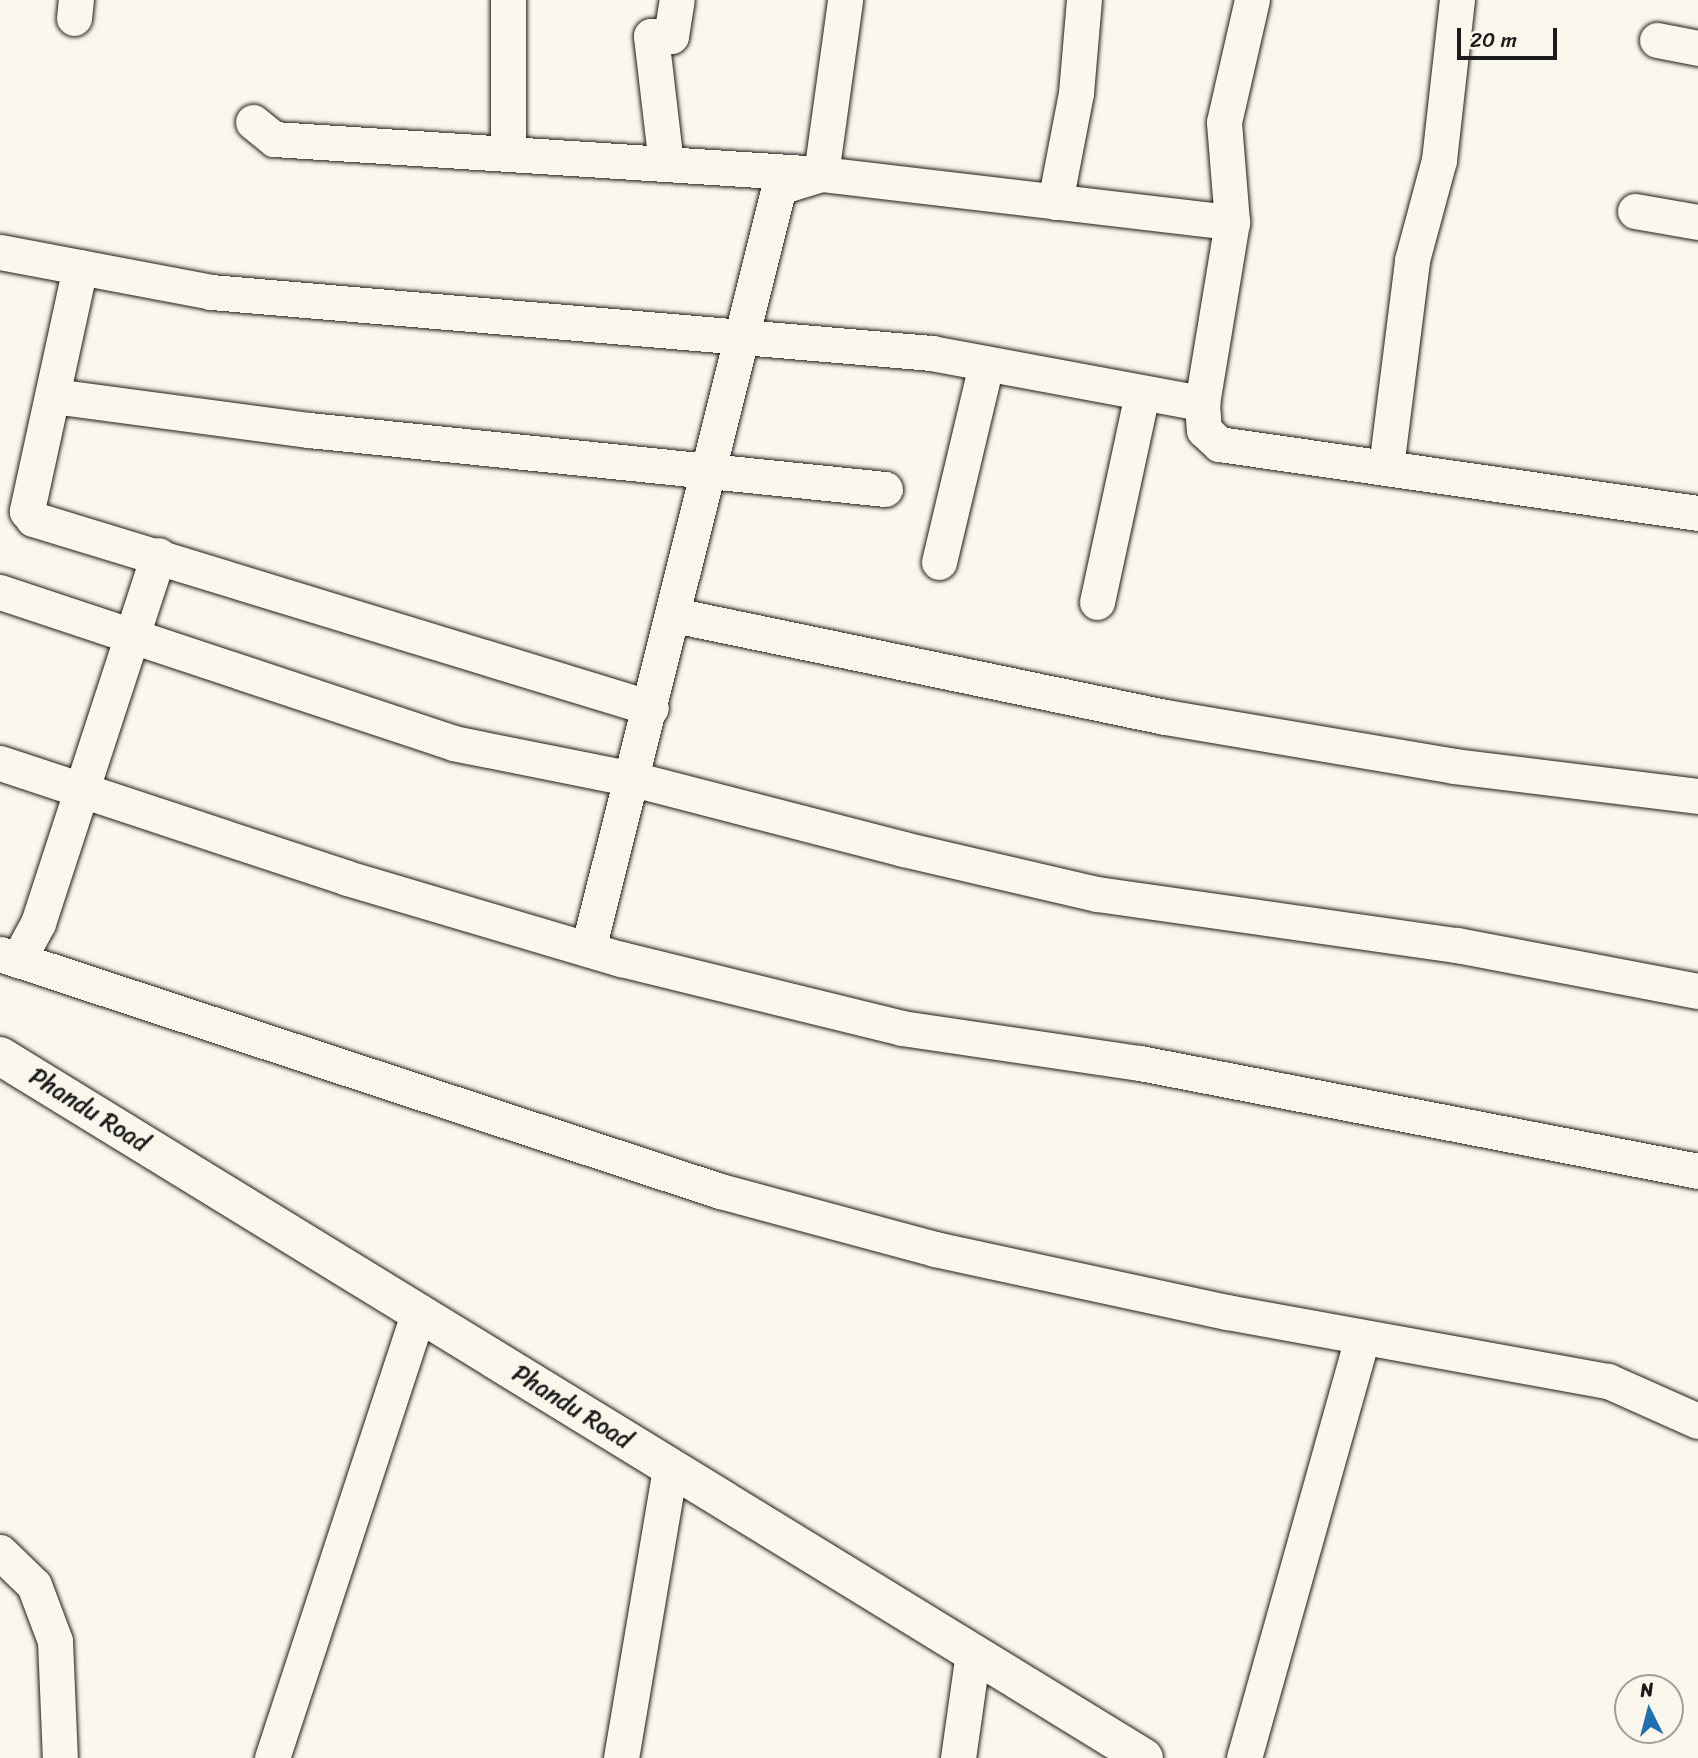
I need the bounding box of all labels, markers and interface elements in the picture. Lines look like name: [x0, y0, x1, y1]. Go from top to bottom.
scale bar: [1460, 14, 1560, 58]
text: 20 m: [1470, 21, 1517, 59]
street label: Phandu Road: [24, 1062, 154, 1158]
street label: Phandu Road: [507, 1359, 637, 1455]
text: N: [1639, 1673, 1655, 1707]
north arrow: [1614, 1674, 1684, 1744]

